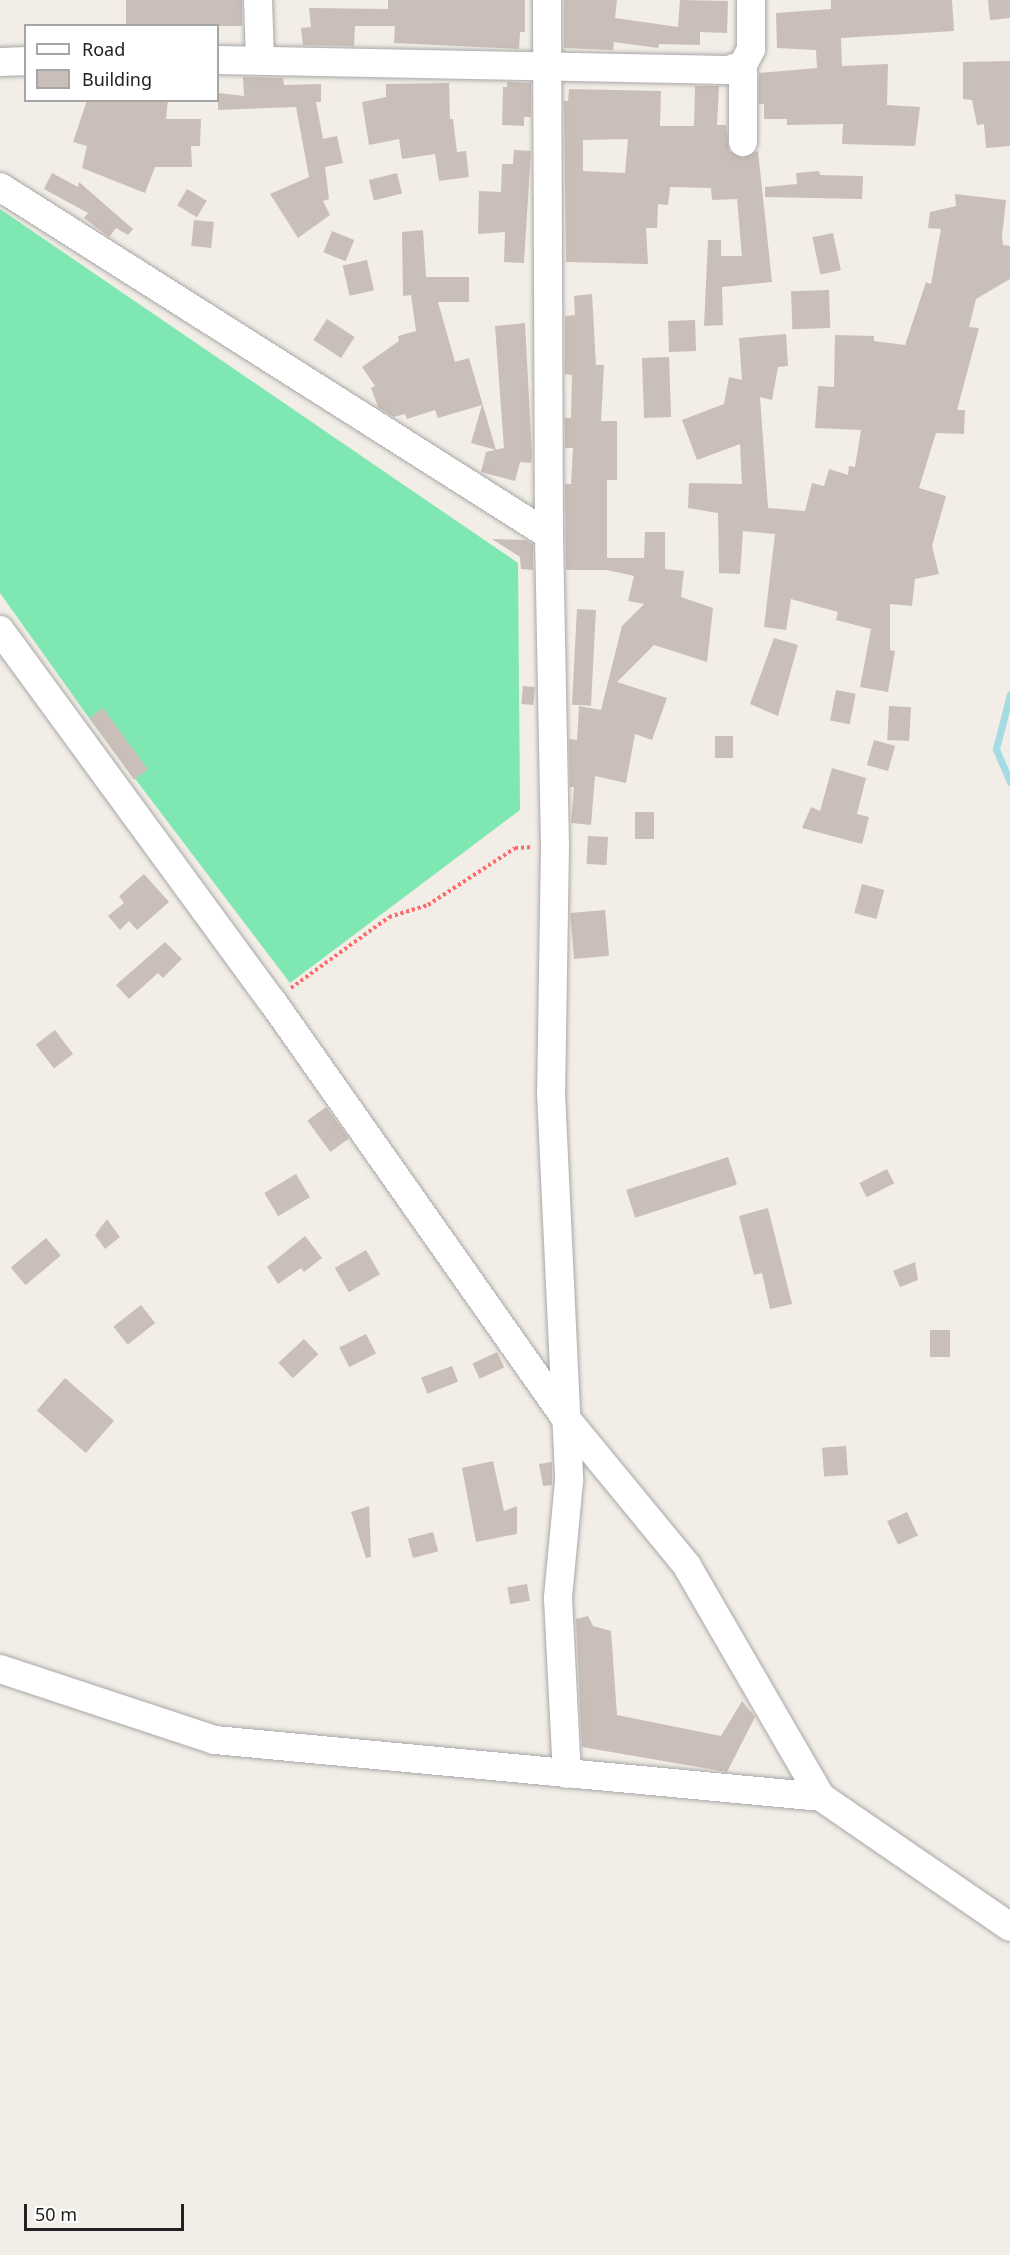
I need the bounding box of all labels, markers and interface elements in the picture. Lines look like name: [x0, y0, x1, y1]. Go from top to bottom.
legend: [24, 24, 219, 102]
text: Road: [82, 37, 125, 61]
text: Building: [82, 67, 152, 91]
scale bar: [27, 2192, 188, 2230]
text: 50 m: [35, 2202, 77, 2226]

